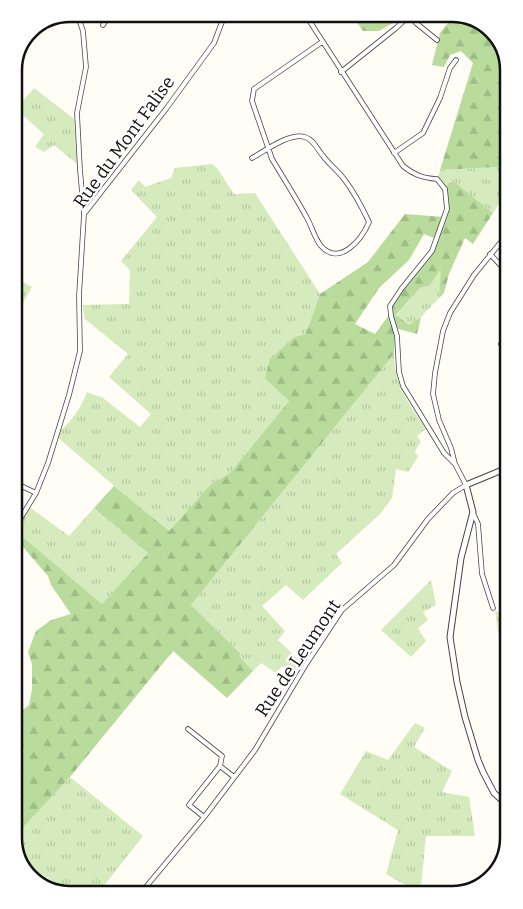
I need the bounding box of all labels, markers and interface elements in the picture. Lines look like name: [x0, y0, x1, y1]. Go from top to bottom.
street label: Rue du Mont Falise: [69, 72, 179, 212]
street label: Rue de Leumont: [251, 595, 346, 721]

